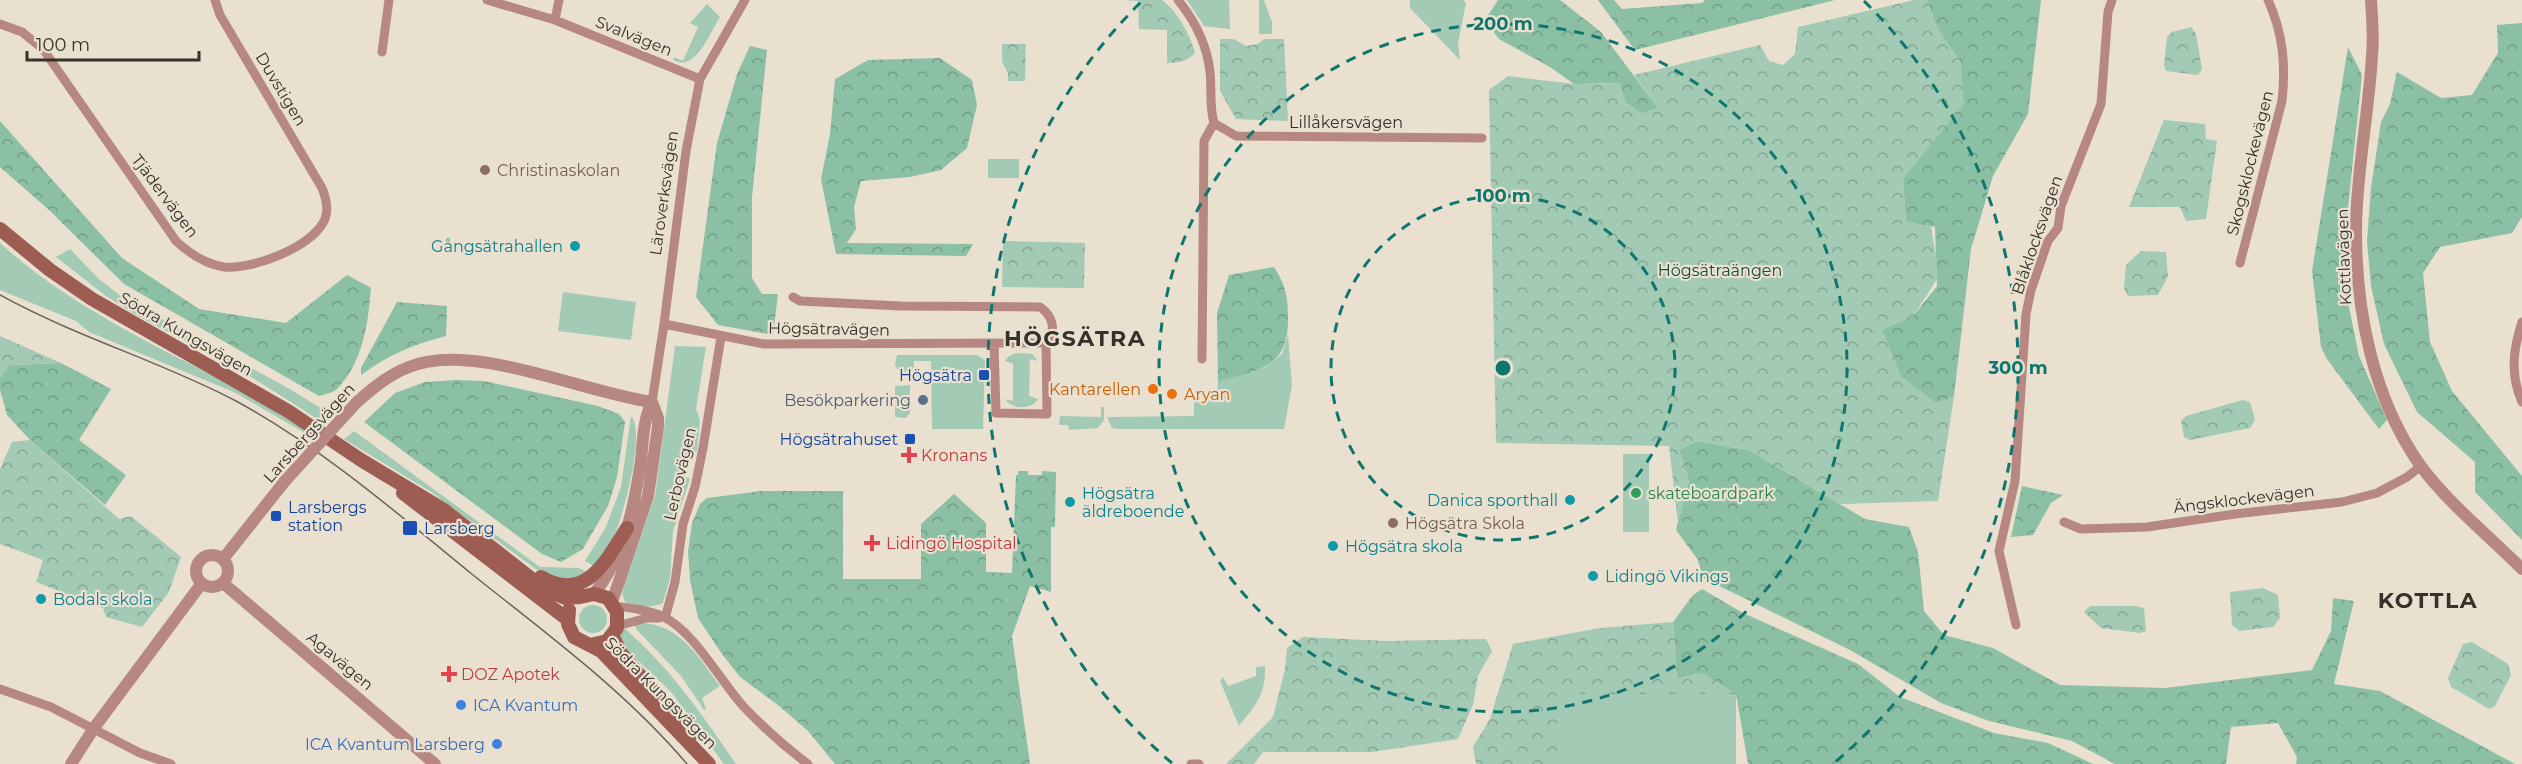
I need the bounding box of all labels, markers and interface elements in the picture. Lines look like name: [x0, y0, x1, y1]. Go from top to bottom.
street label: Svalvägen: [593, 12, 675, 60]
text: 200 m: [1473, 13, 1533, 35]
scale bar: [27, 24, 200, 62]
text: 100 m: [36, 34, 90, 56]
street label: Duvstigen: [252, 49, 310, 129]
street label: Skogsklockevägen: [2223, 89, 2277, 237]
street label: Lillåkersvägen: [1289, 113, 1403, 132]
street label: Läroverksvägen: [646, 130, 682, 256]
street label: Tjädervägen: [128, 151, 202, 241]
place label: Christinaskolan: [497, 161, 620, 180]
marker: Christinaskolan: [478, 163, 492, 177]
street label: Blåklocksvägen: [2008, 173, 2066, 297]
text: 100 m: [1475, 185, 1531, 207]
street label: Kottlavägen: [2333, 208, 2355, 306]
place label: Gångsätrahallen: [431, 237, 563, 256]
marker: Gångsätrahallen: [568, 239, 582, 253]
park label: Högsätraängen: [1658, 261, 1782, 280]
street label: Södra Kungsvägen: [116, 288, 256, 380]
street label: Högsätravägen: [768, 318, 890, 340]
district label: HÖGSÄTRA: [1004, 325, 1146, 352]
text: 300 m: [1987, 357, 2048, 379]
centre of rings: [1493, 358, 1513, 378]
place label: Högsätra: [899, 366, 972, 385]
marker: Högsätra: [977, 368, 991, 382]
street label: Larsbergsvägen: [259, 379, 359, 487]
place label: Kantarellen: [1049, 380, 1141, 399]
marker: Kantarellen: [1146, 382, 1160, 396]
place label: Aryan: [1184, 385, 1230, 404]
marker: Aryan: [1165, 387, 1179, 401]
place label: Besökparkering: [784, 391, 911, 410]
marker: Besökparkering: [916, 393, 930, 407]
street label: Lerbovägen: [660, 426, 700, 522]
place label: Högsätrahuset: [780, 430, 898, 449]
marker: Högsätrahuset: [903, 432, 917, 446]
place label: Kronans: [921, 446, 988, 465]
marker: Kronans: [902, 448, 916, 462]
street label: Ängsklockevägen: [2172, 480, 2316, 517]
place label: Högsätra äldreboende: [1082, 484, 1184, 521]
place label: skateboardpark: [1648, 484, 1774, 503]
marker: skateboardpark: [1629, 486, 1643, 500]
place label: Danica sporthall: [1427, 491, 1558, 510]
marker: Danica sporthall: [1563, 493, 1577, 507]
marker: Högsätra äldreboende: [1063, 495, 1077, 509]
place label: Larsbergs station: [288, 498, 367, 535]
marker: Larsbergs station: [269, 509, 283, 523]
place label: Högsätra Skola: [1405, 514, 1525, 533]
marker: Högsätra Skola: [1386, 516, 1400, 530]
marker: Larsberg: [401, 519, 419, 537]
place label: Larsberg: [424, 519, 495, 538]
marker: Lidingö Hospital: [863, 534, 881, 552]
place label: Lidingö Hospital: [886, 534, 1017, 553]
place label: Högsätra skola: [1345, 537, 1463, 556]
marker: Högsätra skola: [1326, 539, 1340, 553]
place label: Lidingö Vikings: [1605, 567, 1729, 586]
marker: Lidingö Vikings: [1586, 569, 1600, 583]
district label: KOTTLA: [2378, 587, 2478, 614]
place label: Bodals skola: [53, 590, 153, 609]
marker: Bodals skola: [34, 592, 48, 606]
street label: Agavägen: [303, 628, 377, 694]
street label: Södra Kungsvägen: [601, 633, 721, 753]
place label: DOZ Apotek: [461, 665, 560, 684]
marker: DOZ Apotek: [442, 667, 456, 681]
place label: ICA Kvantum: [473, 696, 578, 715]
marker: ICA Kvantum: [454, 698, 468, 712]
place label: ICA Kvantum Larsberg: [305, 735, 485, 754]
marker: ICA Kvantum Larsberg: [490, 737, 504, 751]

